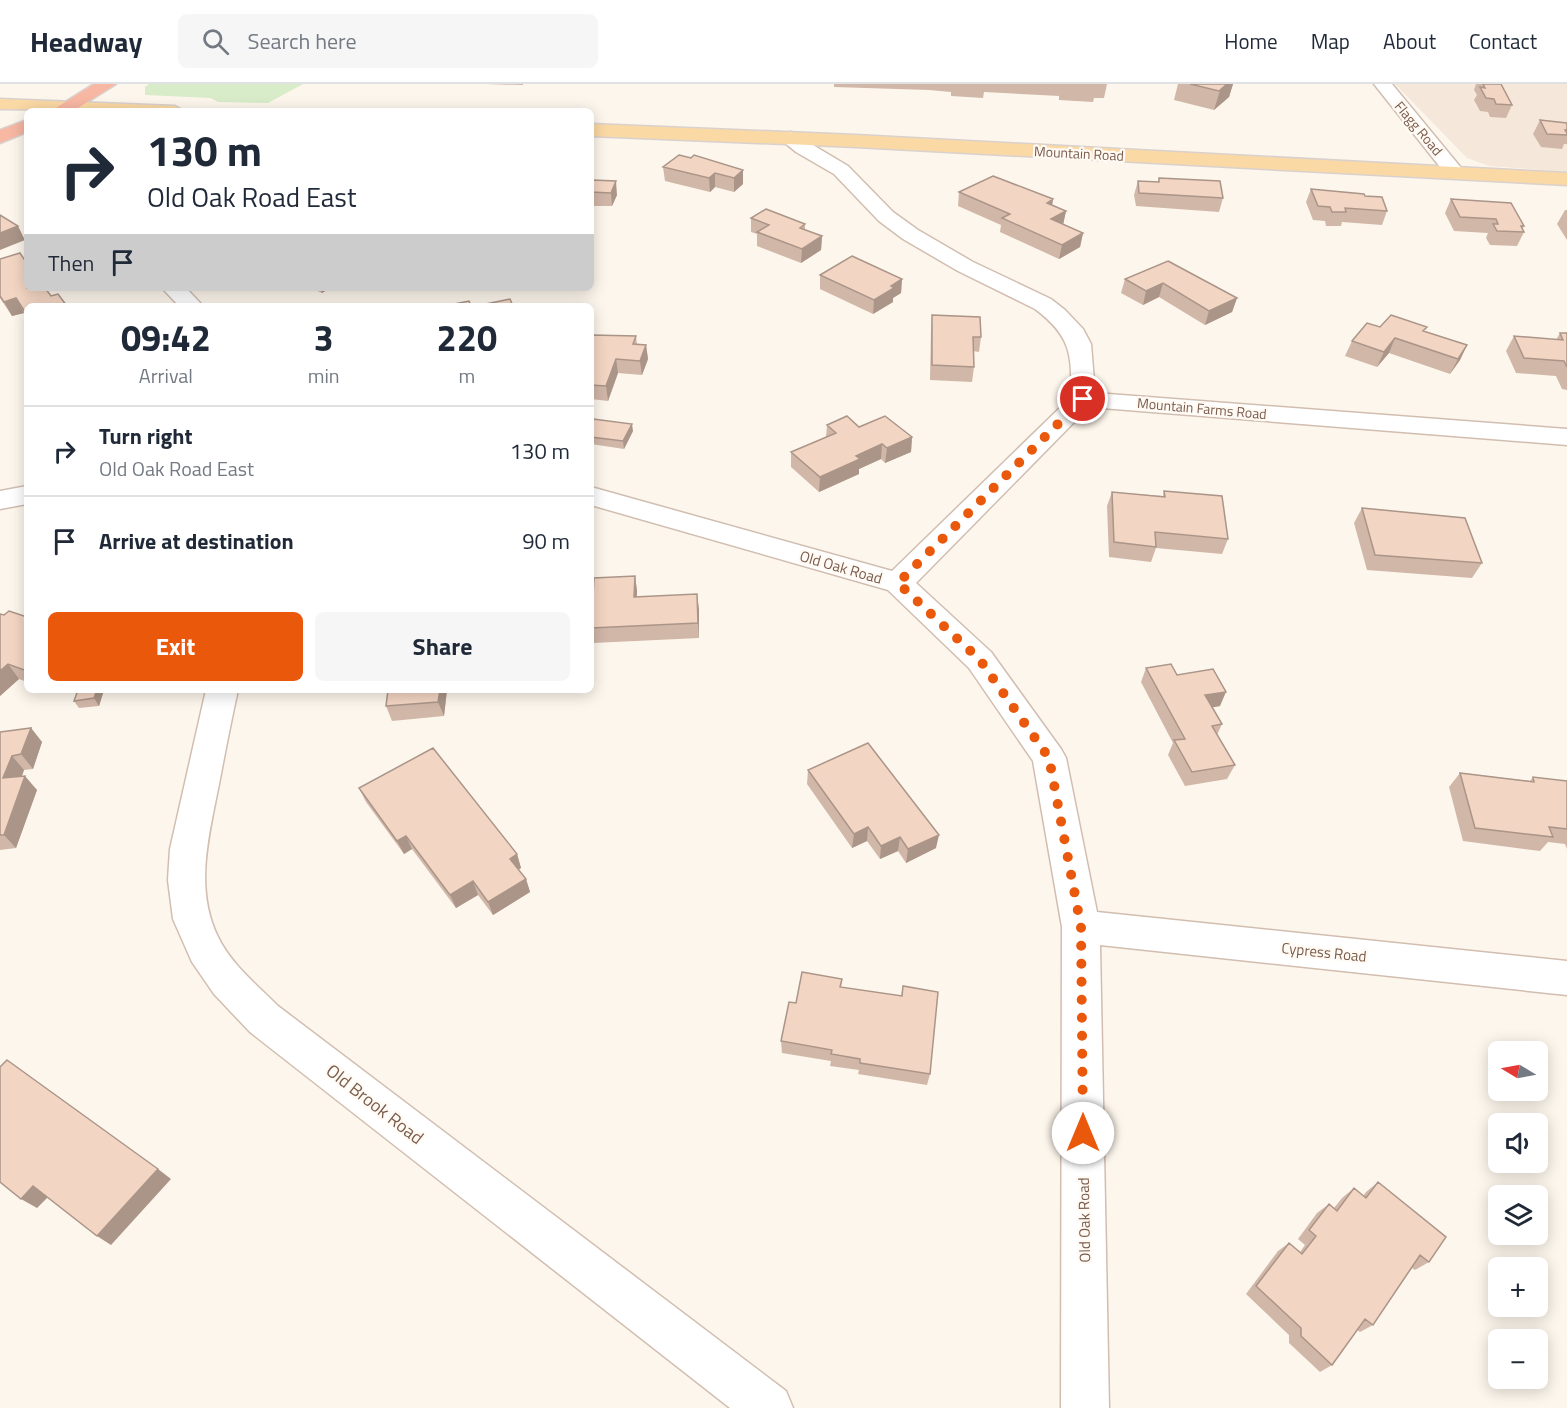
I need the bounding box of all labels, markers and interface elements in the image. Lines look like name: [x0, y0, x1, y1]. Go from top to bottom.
search box: [178, 14, 598, 68]
text: Headway: [30, 20, 142, 63]
text: Search here: [247, 24, 357, 58]
icon: search: [199, 25, 232, 58]
text: Home: [1224, 25, 1278, 57]
text: Map: [1311, 25, 1350, 57]
text: About: [1383, 25, 1436, 57]
text: Contact: [1469, 25, 1537, 57]
street label: Flagg Road: [1390, 96, 1448, 160]
text: 130 m: [147, 118, 262, 182]
icon: right: [48, 132, 126, 210]
street label: Mountain Road: [1034, 140, 1124, 166]
text: Old Oak Road East: [147, 176, 356, 217]
text: Then: [48, 246, 94, 280]
icon: arrive: [106, 246, 139, 279]
text: 09:42: [121, 310, 211, 365]
text: 3: [314, 310, 334, 365]
text: 220: [437, 310, 497, 365]
text: Arrival: [139, 360, 193, 391]
text: min: [308, 360, 340, 391]
text: m: [458, 360, 475, 391]
pin: [1057, 373, 1108, 424]
icon: arrive: [1066, 382, 1099, 415]
street label: Mountain Farms Road: [1136, 392, 1268, 424]
text: Turn right: [99, 419, 193, 453]
text: 130 m: [510, 434, 570, 468]
icon: right: [48, 435, 81, 468]
text: Old Oak Road East: [99, 453, 254, 484]
text: Arrive at destination: [99, 524, 294, 558]
text: 90 m: [522, 524, 570, 558]
icon: arrive: [48, 525, 81, 558]
street label: Old Oak Road: [797, 544, 885, 590]
button: Exit: [48, 612, 303, 681]
button: Share: [315, 612, 570, 681]
street label: Cypress Road: [1280, 936, 1368, 968]
north arrow: [1488, 1041, 1548, 1101]
map controls: [1488, 1041, 1548, 1389]
street label: Old Brook Road: [321, 1057, 429, 1151]
position arrow: [1051, 1101, 1115, 1165]
button: sound: [1488, 1113, 1548, 1173]
street label: Old Oak Road: [1072, 1177, 1096, 1263]
button: layers: [1488, 1185, 1548, 1245]
button: +: [1488, 1257, 1548, 1317]
button: −: [1488, 1329, 1548, 1389]

